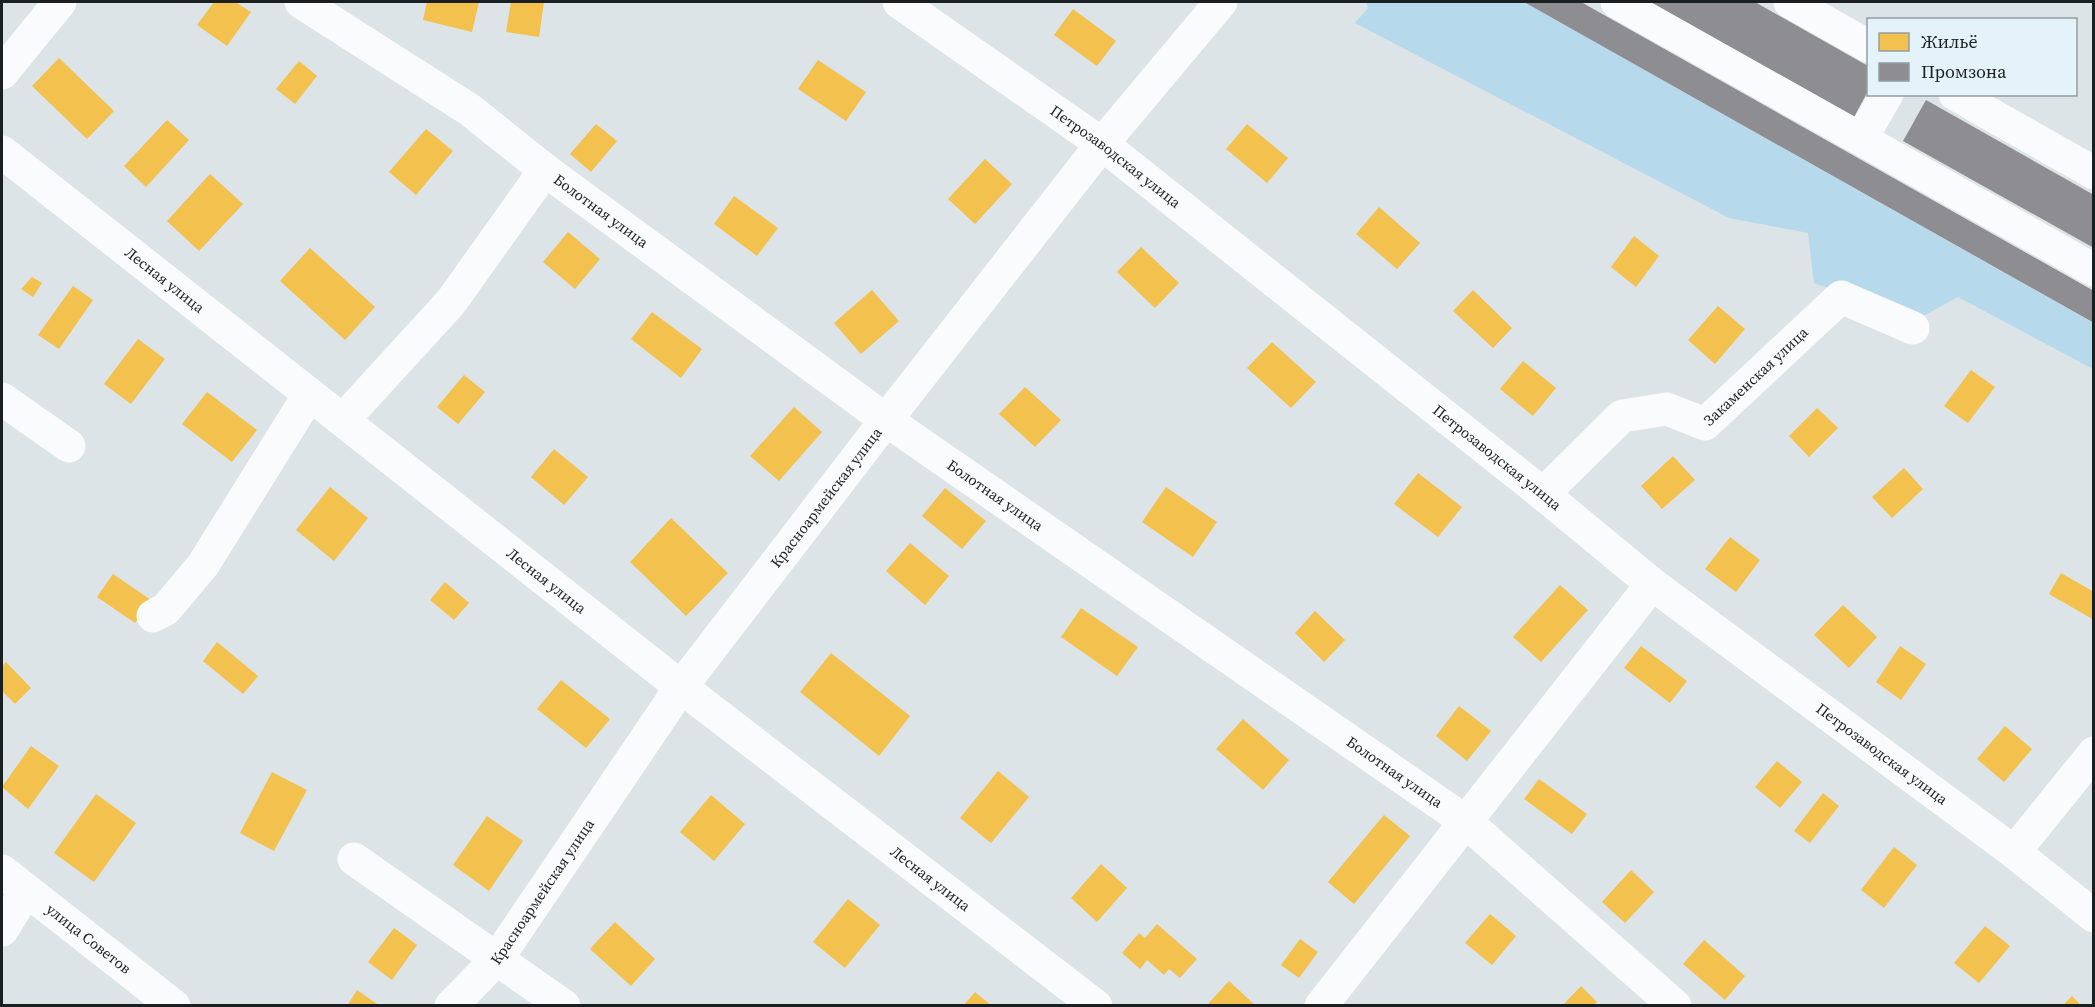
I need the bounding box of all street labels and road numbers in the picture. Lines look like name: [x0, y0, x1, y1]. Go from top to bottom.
street label: Петрозаводская улица: [1046, 100, 1186, 213]
street label: Болотная улица: [550, 169, 653, 253]
street label: Лесная улица: [121, 242, 209, 318]
street label: Закаменская улица: [1699, 322, 1813, 430]
street label: Петрозаводская улица: [1429, 399, 1566, 515]
street label: Красноармейская улица: [765, 422, 887, 572]
street label: Болотная улица: [943, 454, 1048, 536]
street label: Лесная улица: [502, 543, 591, 619]
street label: Петрозаводская улица: [1812, 698, 1952, 810]
street label: Болотная улица: [1342, 731, 1447, 813]
street label: Красноармейская улица: [485, 814, 599, 968]
street label: Лесная улица: [886, 841, 975, 916]
street label: улица Советов: [42, 899, 136, 979]

